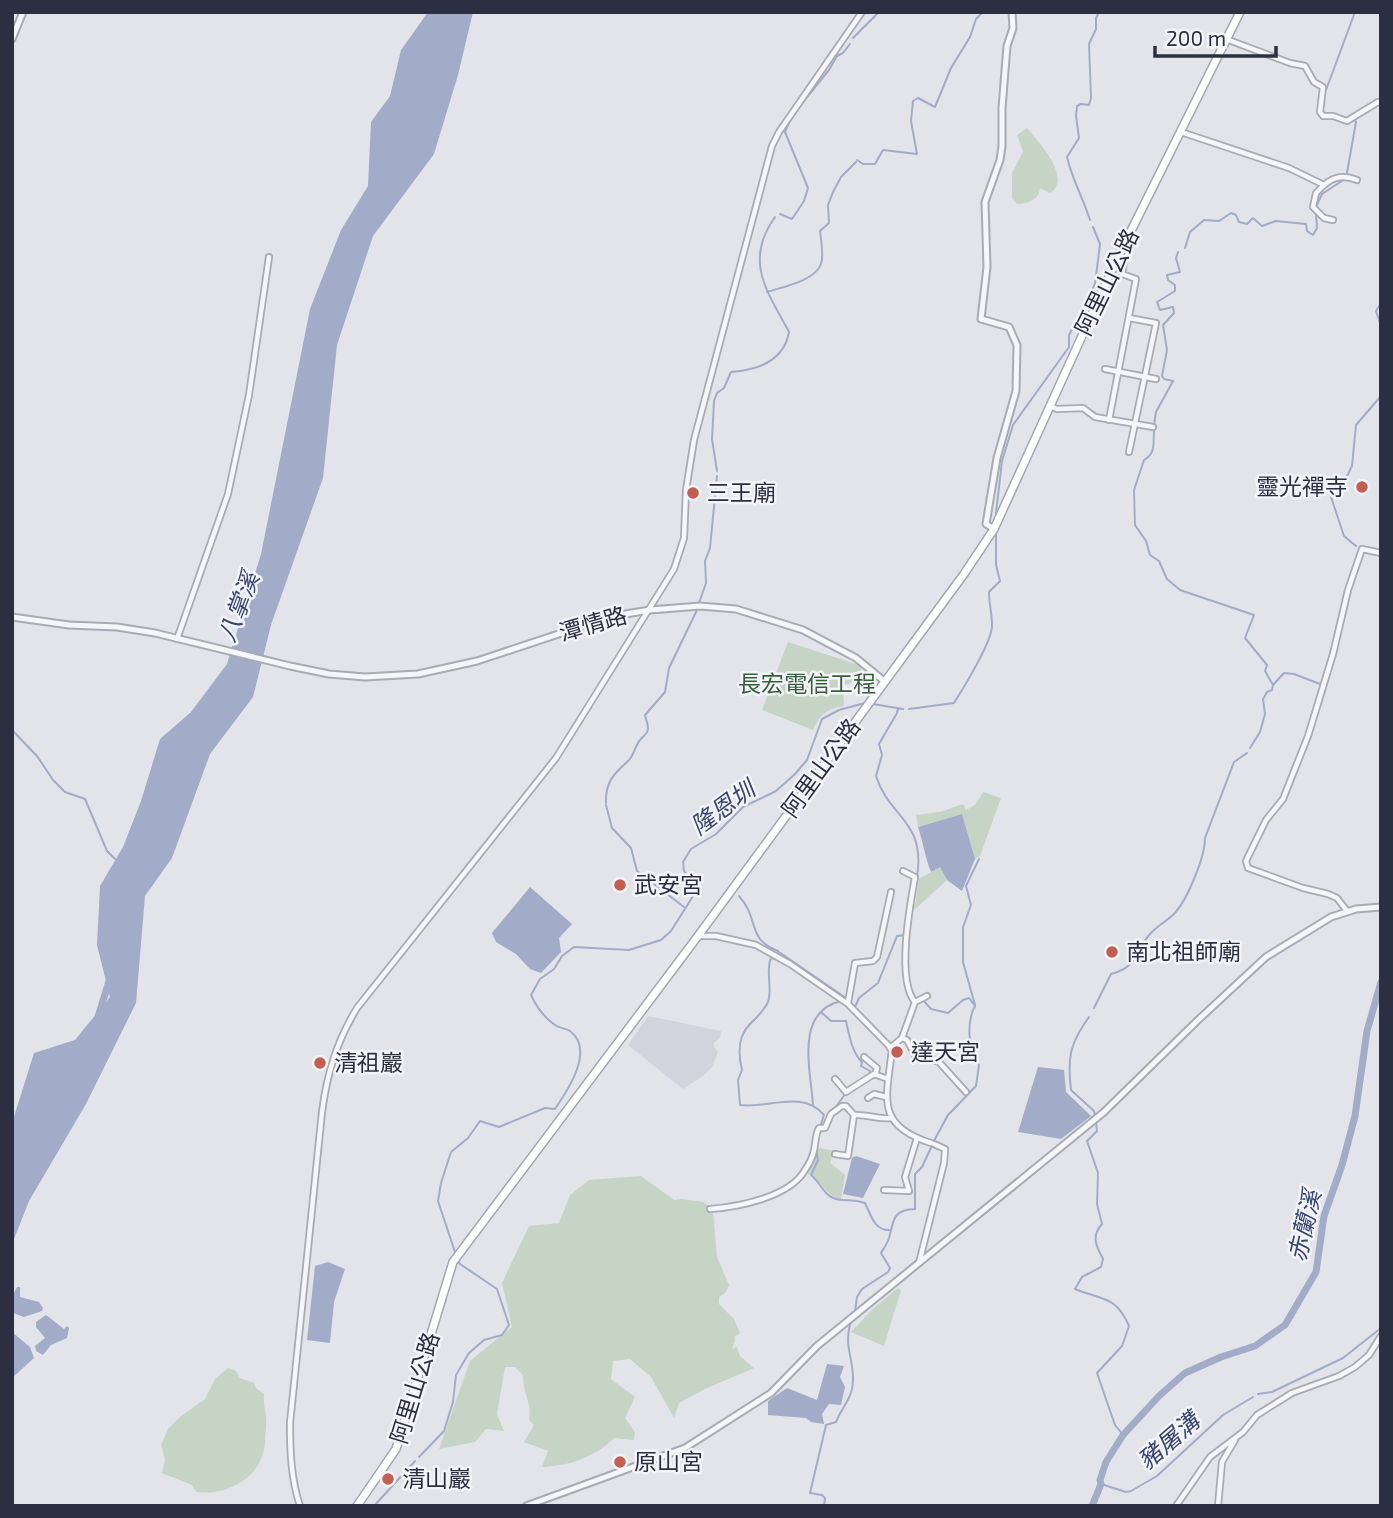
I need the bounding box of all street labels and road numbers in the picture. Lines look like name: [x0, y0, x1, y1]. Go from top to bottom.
street label: 阿里山公路: [1068, 224, 1144, 339]
street label: 潭情路: [556, 600, 630, 646]
street label: 阿里山公路: [775, 713, 865, 822]
street label: 阿里山公路: [384, 1329, 444, 1447]

